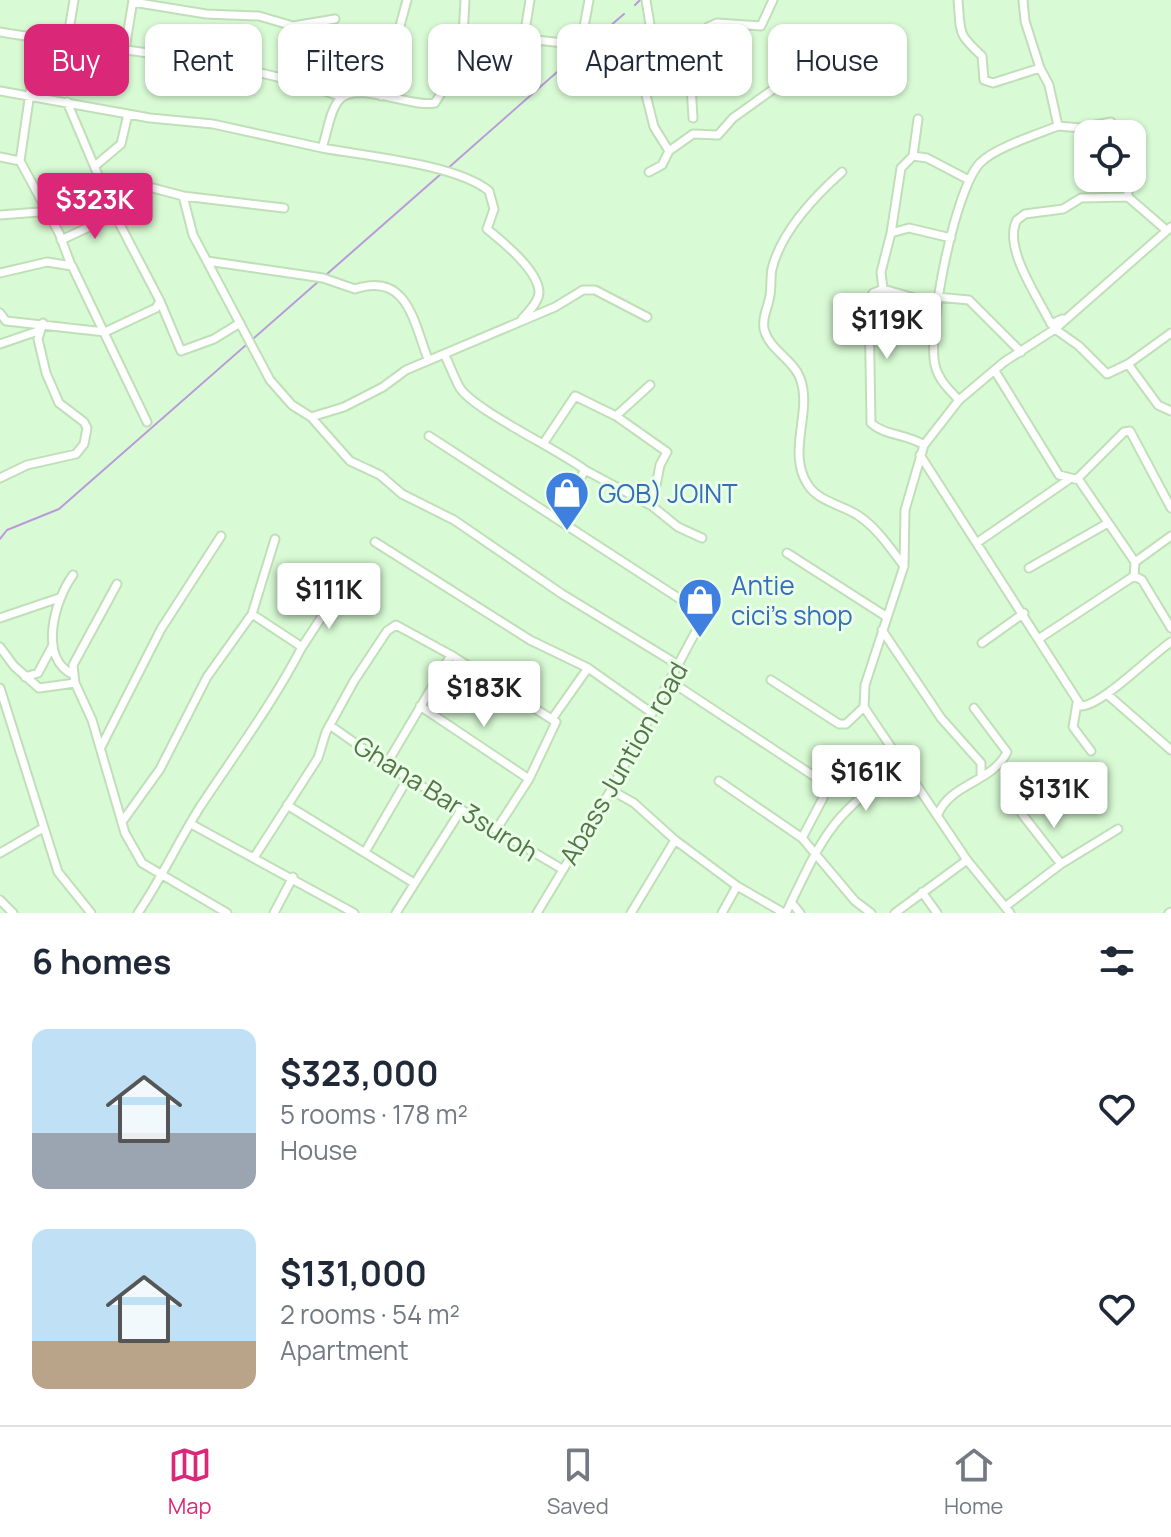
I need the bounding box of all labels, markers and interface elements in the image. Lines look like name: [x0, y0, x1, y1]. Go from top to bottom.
chip: Buy: [24, 24, 129, 96]
chip: Rent: [145, 24, 262, 96]
chip: Filters: [278, 24, 412, 96]
chip: New: [428, 24, 541, 96]
chip: Apartment: [557, 24, 752, 96]
chip: House: [768, 24, 907, 96]
map controls: [1074, 120, 1146, 192]
button: locate: [1074, 120, 1146, 192]
pin: $323K: [39, 173, 151, 241]
text: $323K: [56, 181, 134, 217]
pin: $119K: [831, 293, 943, 361]
text: $119K: [851, 301, 923, 337]
shop icon: GOB) JOINT: [543, 469, 591, 532]
place label: GOB) JOINT: [598, 475, 738, 511]
pin: $111K: [273, 563, 385, 631]
place label: Antie cici's shop: [731, 567, 853, 633]
text: $111K: [295, 571, 363, 607]
shop icon: Antie cici's shop: [676, 576, 724, 639]
street label: Abass Juntion road: [550, 655, 696, 871]
pin: $183K: [428, 661, 540, 729]
text: $183K: [446, 669, 522, 705]
street label: Ghana Bar 3suroh: [347, 727, 545, 869]
pin: $161K: [810, 745, 922, 813]
text: $161K: [830, 753, 902, 789]
pin: $131K: [998, 762, 1110, 830]
text: $131K: [1018, 770, 1090, 806]
text: 6 homes: [32, 938, 171, 984]
icon: filters: [1095, 939, 1139, 983]
text: $323,000: [280, 1050, 439, 1096]
icon: home: [96, 1061, 192, 1157]
icon: heart: [1095, 1087, 1139, 1131]
text: 5 rooms · 178 m²: [280, 1096, 468, 1132]
text: House: [280, 1132, 357, 1168]
text: $131,000: [280, 1250, 427, 1296]
icon: home: [96, 1261, 192, 1357]
icon: heart: [1095, 1287, 1139, 1331]
text: 2 rooms · 54 m²: [280, 1296, 460, 1332]
text: Apartment: [280, 1332, 409, 1368]
tab: Map: [168, 1443, 212, 1521]
tab: Saved: [547, 1443, 609, 1521]
tab: Home: [944, 1443, 1003, 1521]

